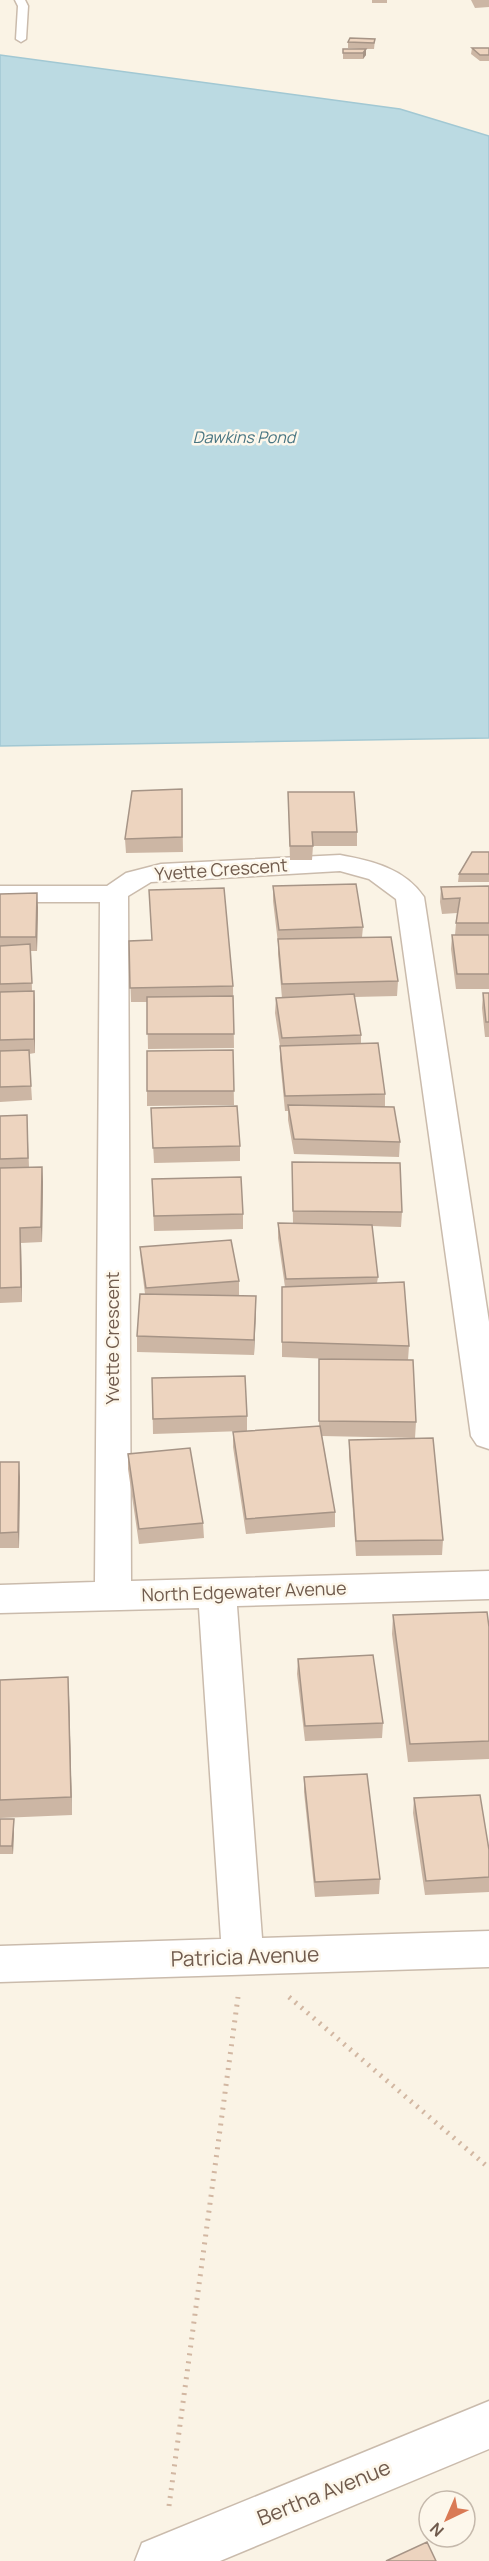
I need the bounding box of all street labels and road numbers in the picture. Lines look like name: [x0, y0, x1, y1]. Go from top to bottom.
street label: Yvette Crescent: [154, 852, 288, 886]
street label: Yvette Crescent: [100, 1271, 124, 1405]
street label: North Edgewater Avenue: [141, 1575, 347, 1607]
street label: Patricia Avenue: [170, 1939, 320, 1973]
street label: Bertha Avenue: [253, 2453, 394, 2532]

